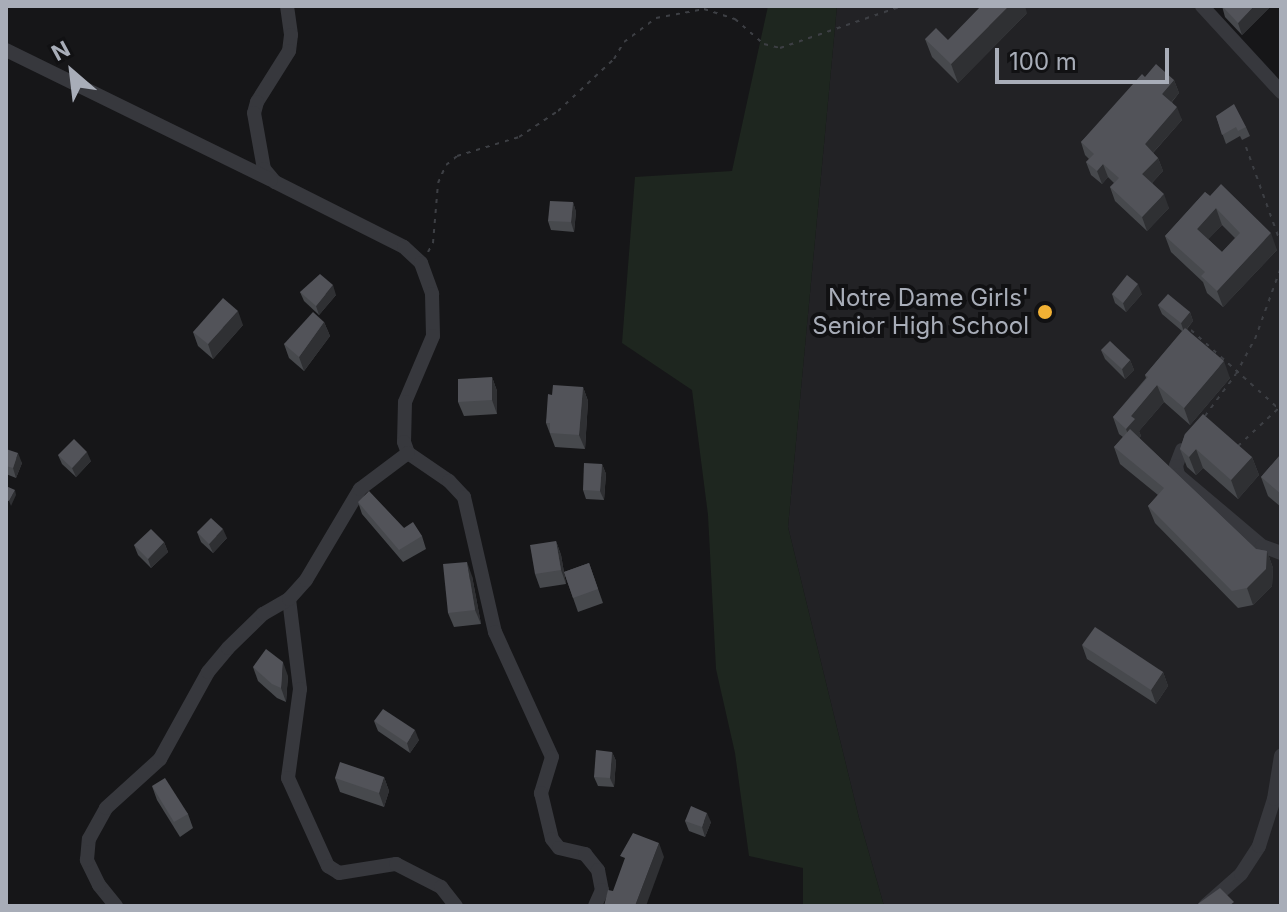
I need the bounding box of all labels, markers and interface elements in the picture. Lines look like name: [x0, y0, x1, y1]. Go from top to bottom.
north arrow: [32, 32, 112, 112]
scale bar: [999, 32, 1173, 82]
text: N: [47, 35, 74, 66]
text: 100 m: [1009, 47, 1077, 76]
place label: Notre Dame Girls' Senior High School: [812, 284, 1029, 340]
marker: Notre Dame Girls' Senior High School: [1036, 303, 1054, 321]

